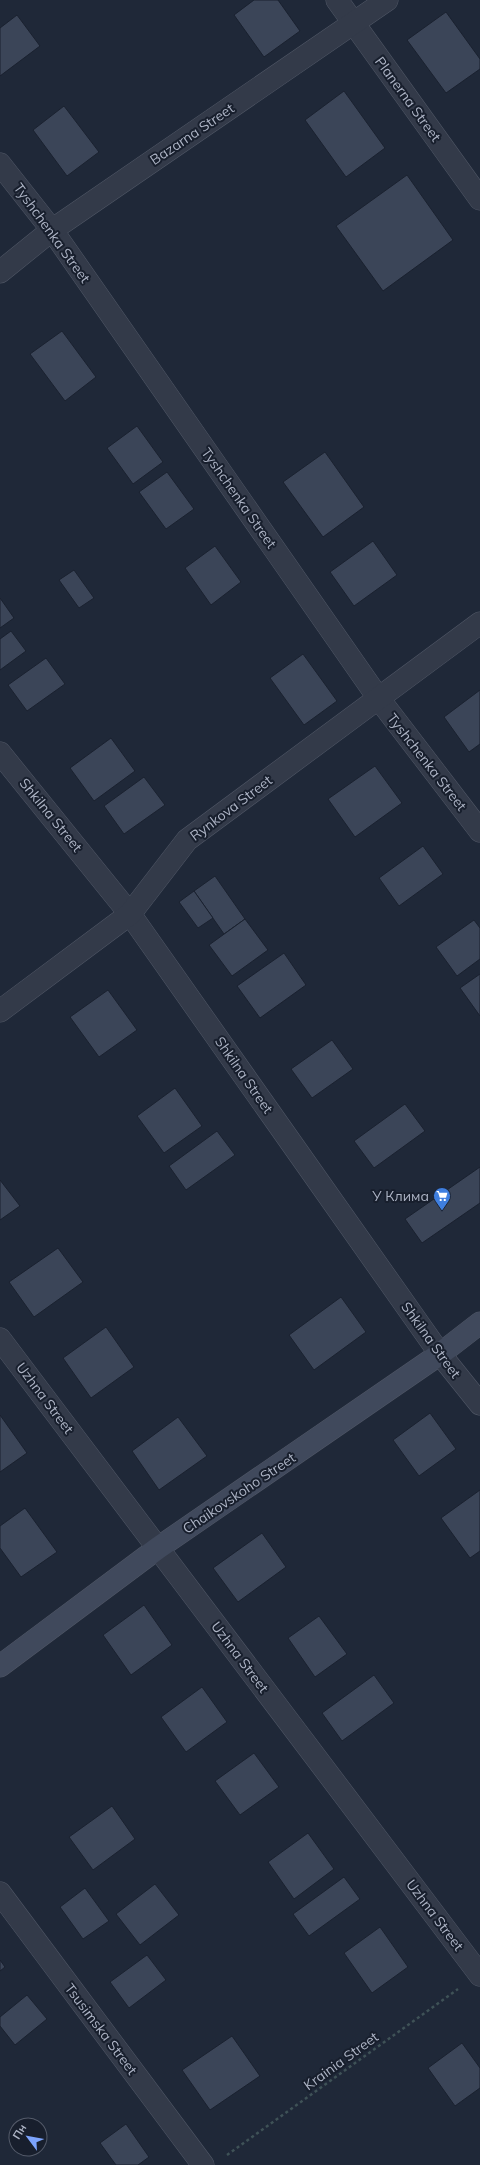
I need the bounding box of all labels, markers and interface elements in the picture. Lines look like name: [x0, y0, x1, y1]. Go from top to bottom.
street label: Planerna Street: [371, 53, 445, 145]
street label: Bazarna Street: [147, 99, 238, 169]
street label: Tyshchenka Street: [10, 180, 94, 286]
street label: Tyshchenka Street: [198, 444, 281, 552]
street label: Tyshchenka Street: [383, 710, 471, 814]
street label: Rynkova Street: [186, 771, 276, 845]
street label: Shkilna Street: [16, 774, 86, 856]
street label: Shkilna Street: [211, 1033, 277, 1117]
supermarket icon: У Клима: [432, 1186, 452, 1211]
place label: У Клима: [371, 1187, 429, 1205]
street label: Shkilna Street: [397, 1298, 465, 1382]
street label: Uzhna Street: [12, 1359, 78, 1437]
street label: Chaikovskoho Street: [179, 1449, 299, 1537]
street label: Uzhna Street: [207, 1618, 273, 1696]
street label: Uzhna Street: [402, 1876, 468, 1954]
street label: Tsusimska Street: [61, 1980, 141, 2078]
street label: Krainia Street: [300, 2028, 382, 2094]
north arrow: [8, 2117, 48, 2157]
text: Пн: [10, 2121, 30, 2142]

